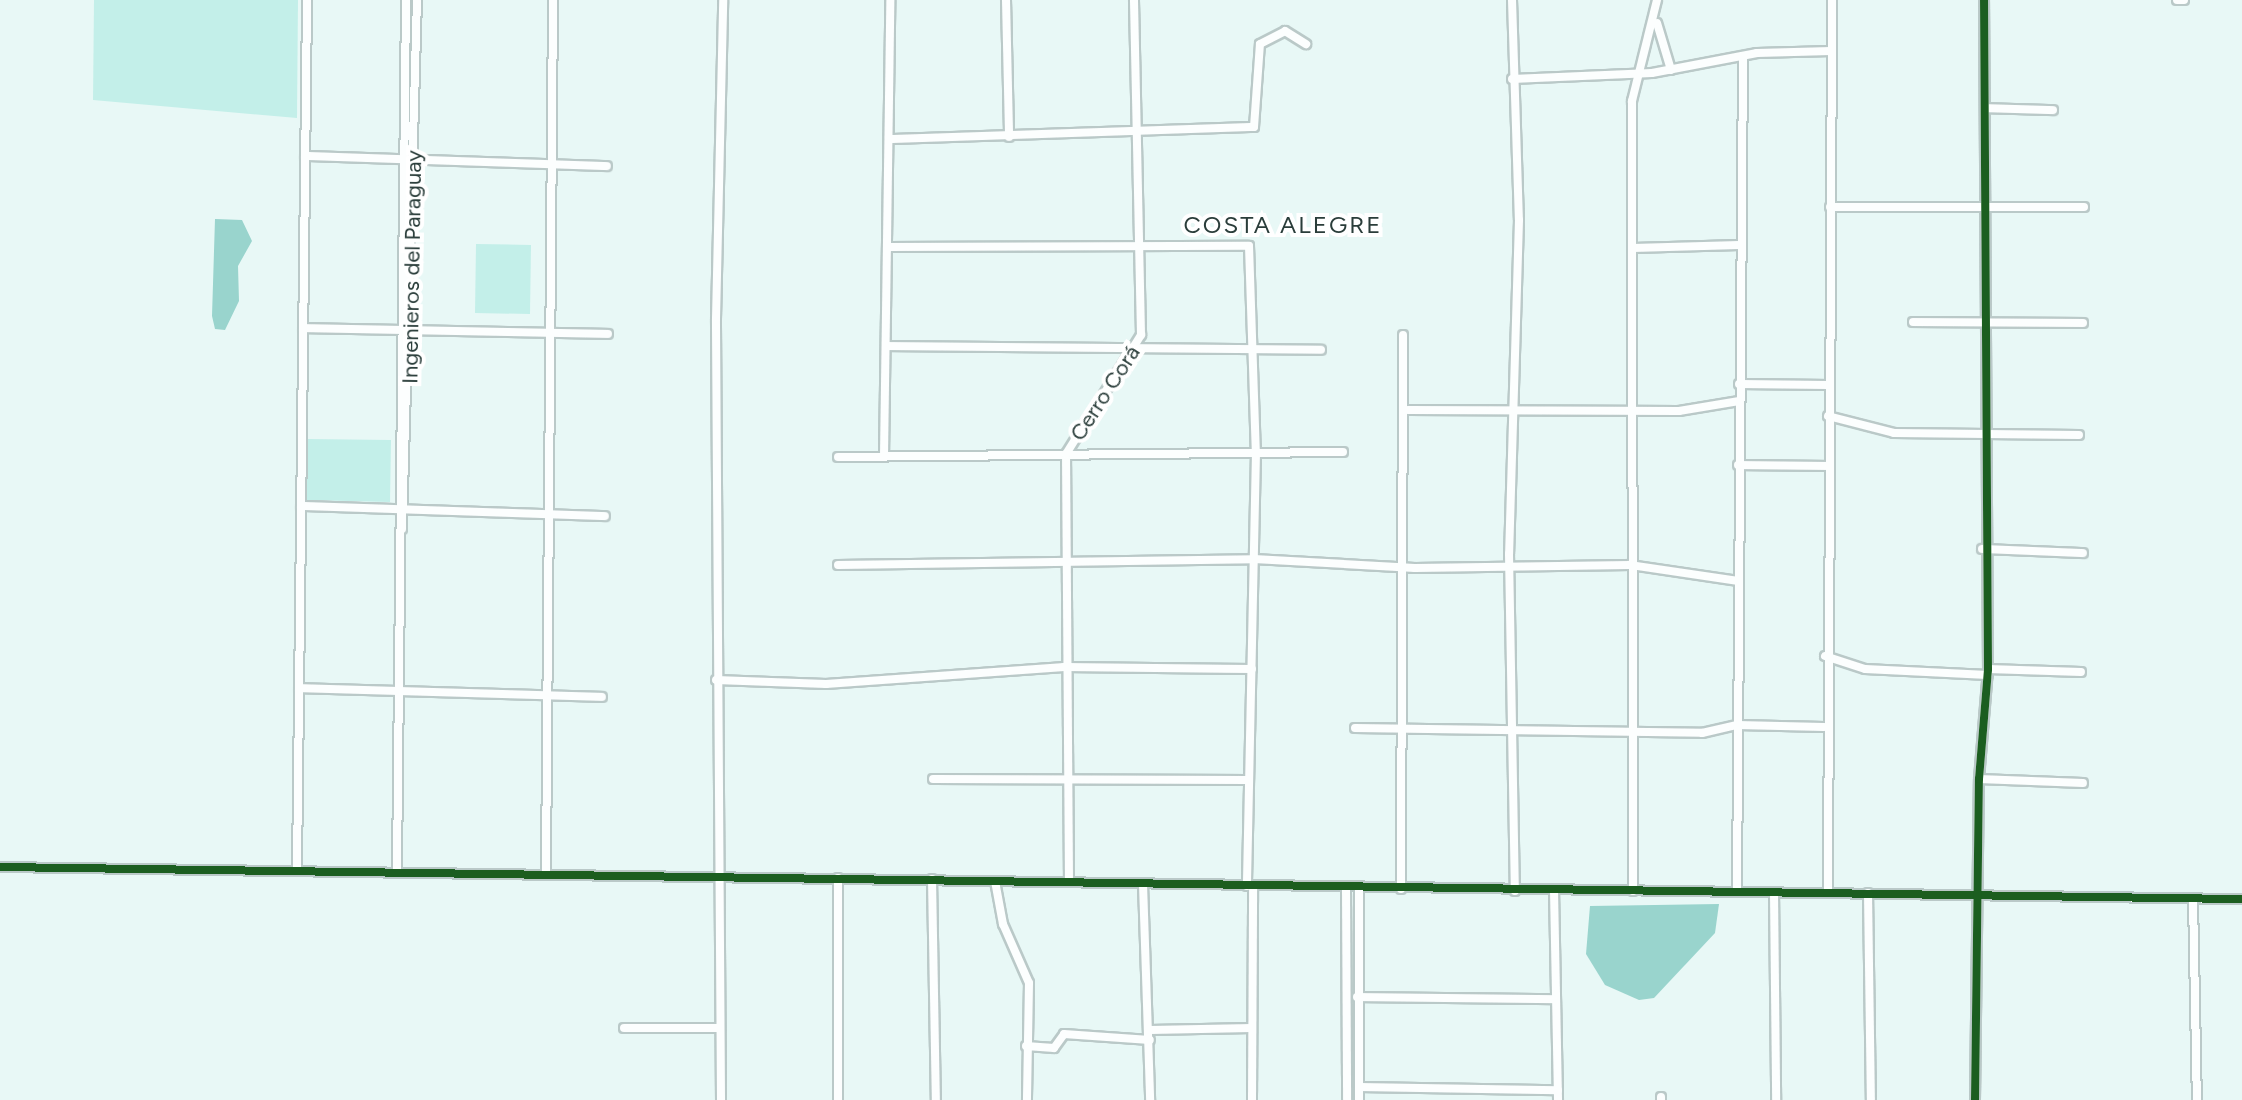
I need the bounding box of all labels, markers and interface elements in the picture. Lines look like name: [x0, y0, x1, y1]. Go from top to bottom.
street label: Ingenieros del Paraguay: [397, 150, 427, 384]
district label: COSTA ALEGRE: [1184, 211, 1382, 239]
street label: Cerro Corá: [1064, 340, 1146, 446]

